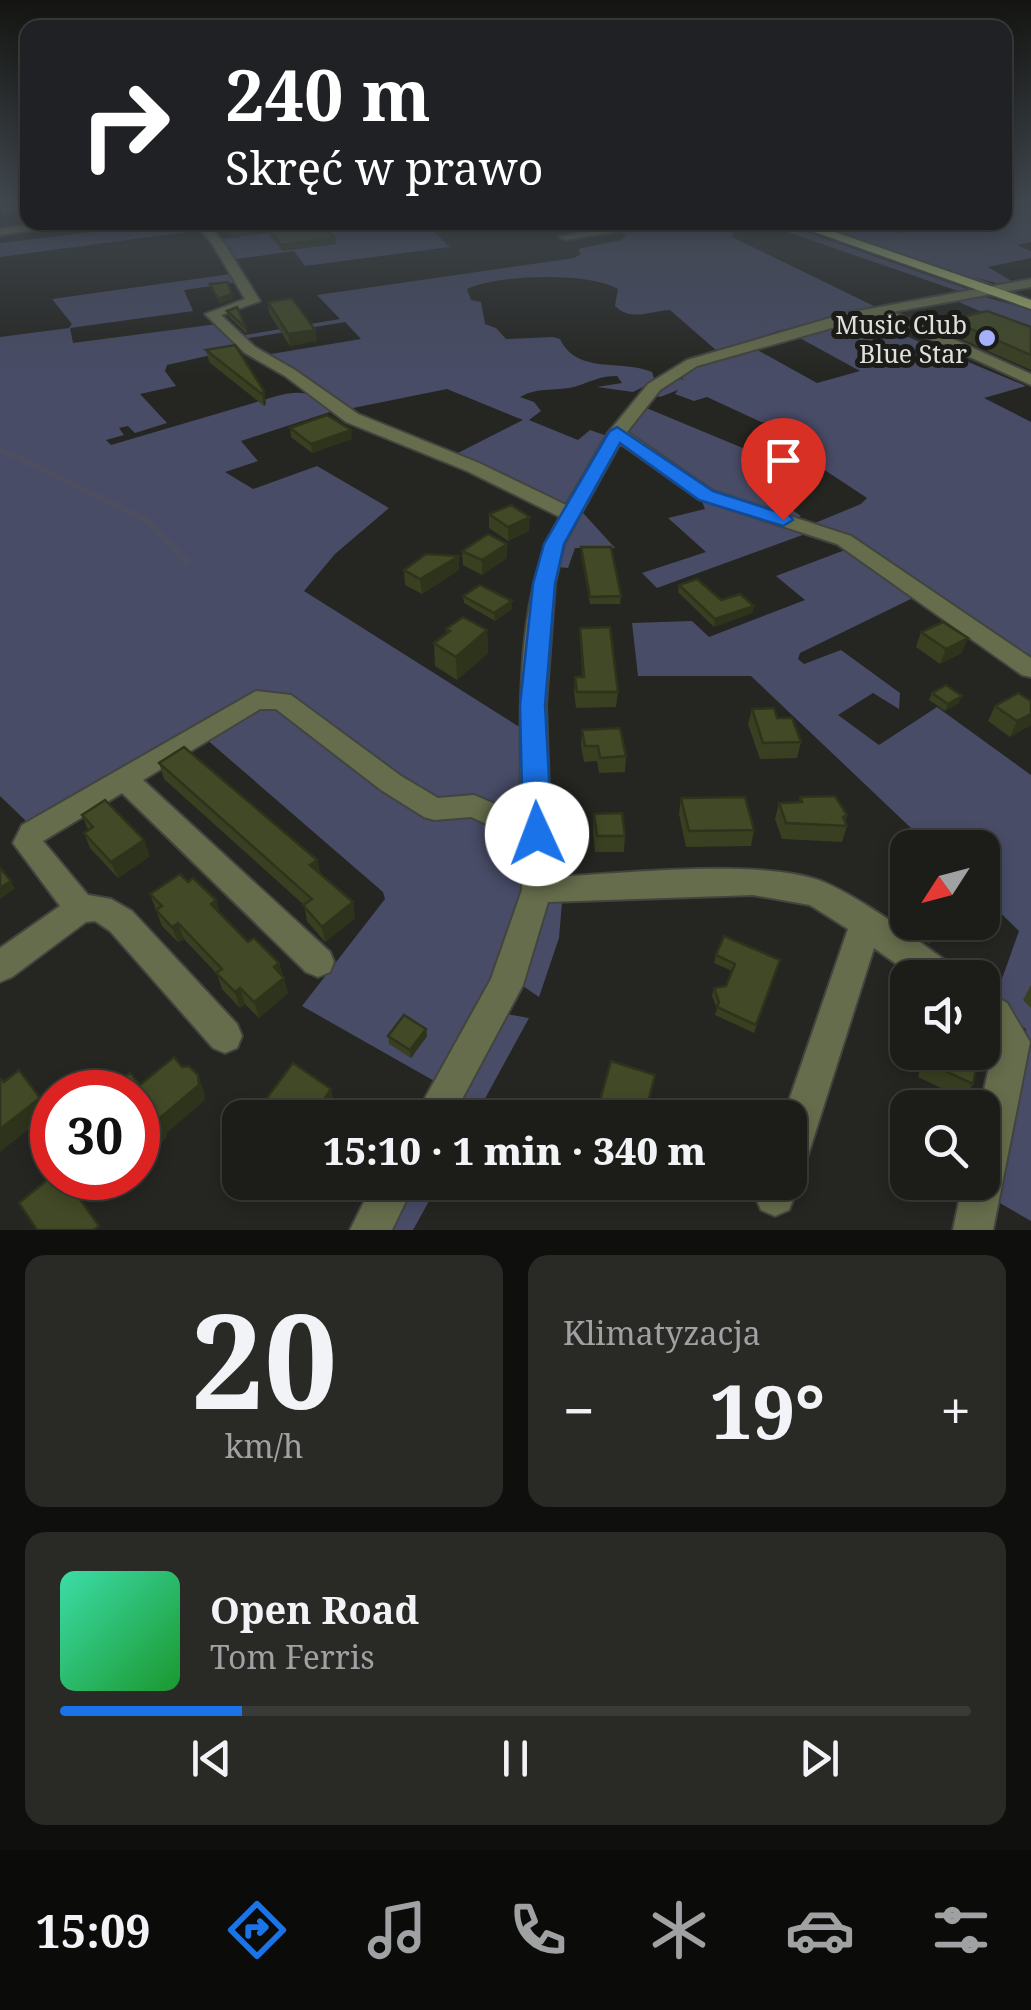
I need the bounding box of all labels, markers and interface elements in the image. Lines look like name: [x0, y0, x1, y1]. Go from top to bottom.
text: 240 m: [225, 46, 431, 142]
icon: right: [60, 60, 190, 190]
text: Skręć w prawo: [225, 137, 543, 198]
place label: Music Club Blue Star: [835, 307, 967, 370]
marker: Music Club Blue Star: [976, 327, 998, 349]
pin: [741, 418, 826, 521]
icon: arrive: [756, 433, 811, 488]
position arrow: [485, 782, 589, 886]
north arrow: [890, 830, 1000, 940]
map controls: [890, 830, 1000, 1200]
button: sound: [890, 960, 1000, 1070]
speed limit sign: 30: [30, 1070, 160, 1200]
button: search: [890, 1090, 1000, 1200]
text: 15:10 · 1 min · 340 m: [323, 1124, 706, 1176]
text: 20: [191, 1270, 337, 1447]
text: Klimatyzacja: [563, 1311, 761, 1354]
text: 19°: [710, 1359, 825, 1461]
text: −: [563, 1372, 595, 1447]
text: +: [940, 1372, 971, 1447]
text: km/h: [225, 1424, 303, 1467]
text: Open Road: [210, 1583, 419, 1635]
text: Tom Ferris: [210, 1635, 375, 1678]
icon: previous: [184, 1731, 239, 1786]
icon: pause: [488, 1731, 543, 1786]
icon: next: [792, 1731, 847, 1786]
icon: directions: [222, 1895, 292, 1965]
icon: music: [362, 1895, 432, 1965]
icon: phone: [503, 1895, 573, 1965]
icon: climate: [644, 1895, 714, 1965]
icon: car: [785, 1895, 855, 1965]
icon: filters: [926, 1895, 996, 1965]
text: 15:09: [35, 1900, 151, 1961]

